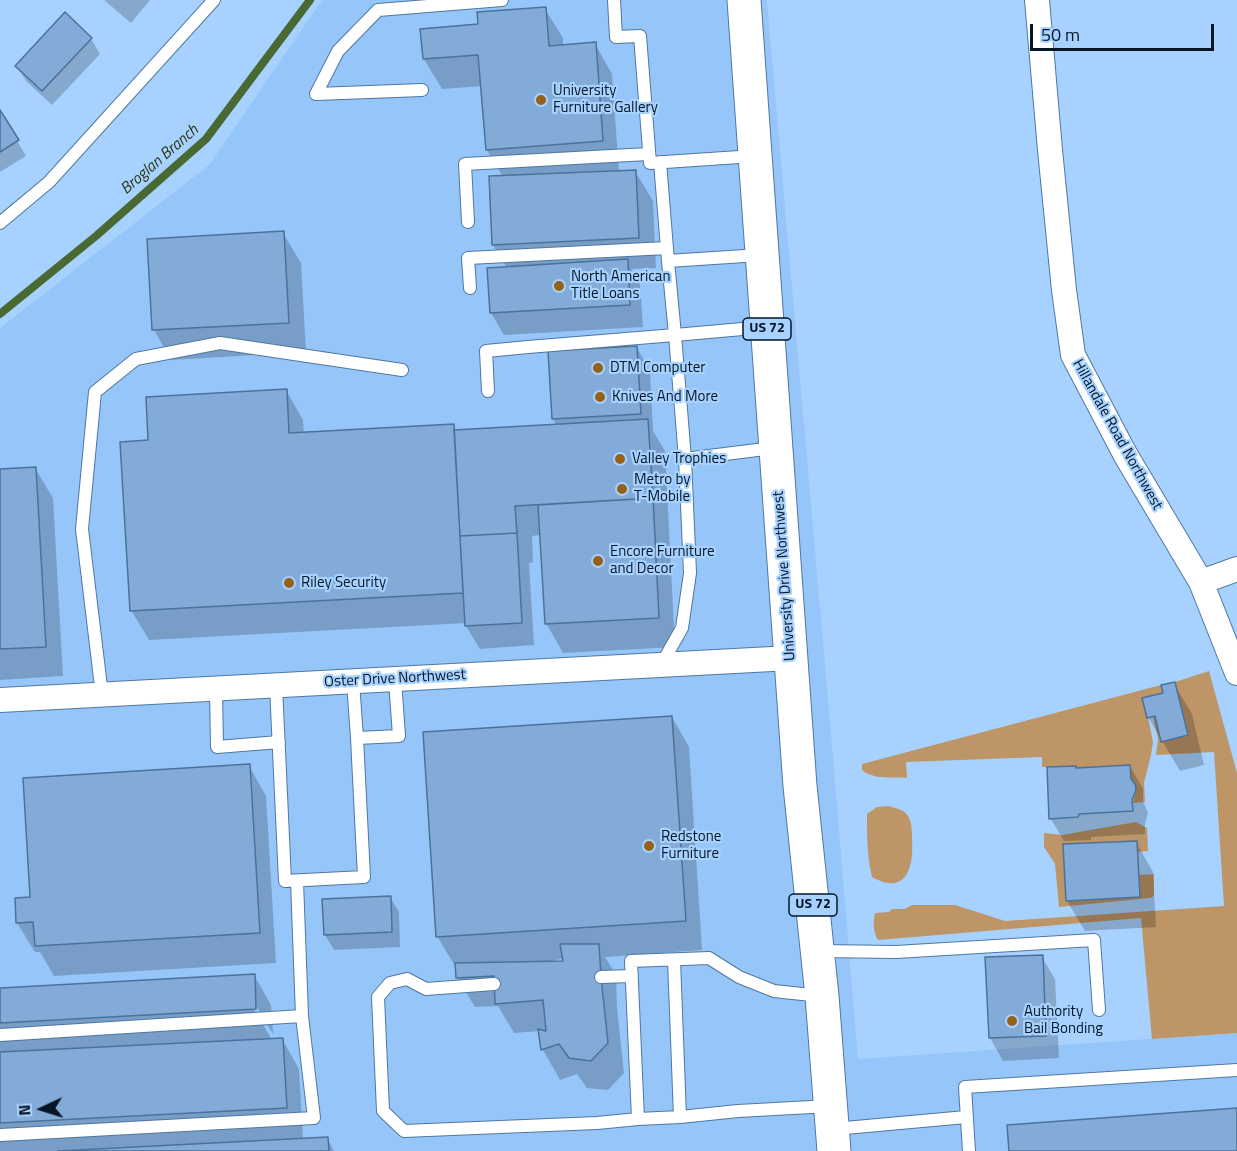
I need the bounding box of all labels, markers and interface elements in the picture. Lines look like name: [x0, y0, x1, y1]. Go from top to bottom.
scale bar: [1033, 12, 1218, 50]
text: 50 m: [1041, 21, 1080, 48]
place label: University Furniture Gallery: [553, 82, 658, 117]
marker: University Furniture Gallery: [534, 93, 548, 107]
water label: Broglan Branch: [117, 121, 203, 199]
place label: North American Title Loans: [571, 268, 670, 303]
marker: North American Title Loans: [552, 279, 566, 293]
road number: US 72: [743, 318, 791, 340]
street label: Hillandale Road Northwest: [1068, 357, 1166, 513]
place label: DTM Computer: [610, 359, 705, 377]
marker: DTM Computer: [591, 361, 605, 375]
place label: Knives And More: [612, 388, 718, 406]
marker: Knives And More: [593, 390, 607, 404]
place label: Valley Trophies: [632, 450, 726, 468]
marker: Valley Trophies: [613, 452, 627, 466]
place label: Metro by T-Mobile: [634, 471, 691, 506]
marker: Metro by T-Mobile: [615, 482, 629, 496]
street label: University Drive Northwest: [770, 490, 800, 662]
place label: Encore Furniture and Decor: [610, 543, 715, 578]
marker: Encore Furniture and Decor: [591, 554, 605, 568]
place label: Riley Security: [301, 574, 386, 592]
marker: Riley Security: [282, 576, 296, 590]
street label: Oster Drive Northwest: [324, 666, 466, 692]
place label: Redstone Furniture: [661, 828, 721, 863]
marker: Redstone Furniture: [642, 839, 656, 853]
road number: US 72: [789, 894, 837, 916]
place label: Authority Bail Bonding: [1024, 1003, 1103, 1038]
marker: Authority Bail Bonding: [1005, 1014, 1019, 1028]
north arrow: [12, 1079, 72, 1139]
text: N: [12, 1104, 36, 1117]

